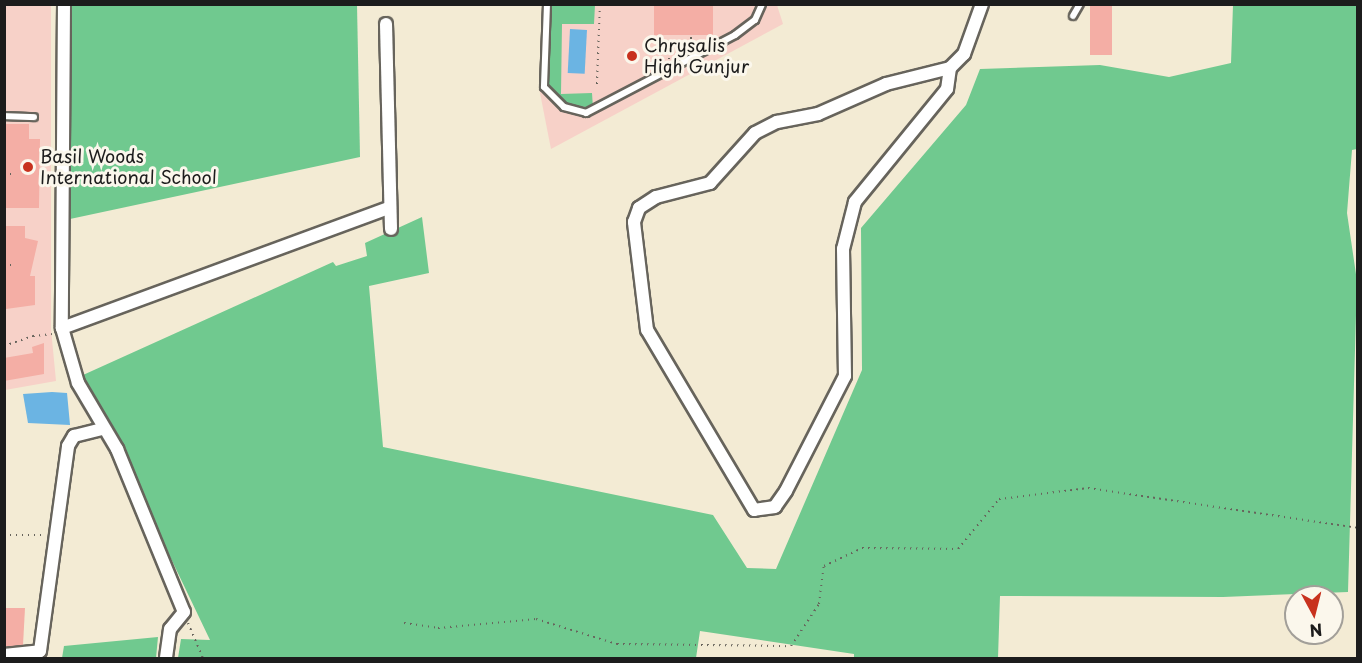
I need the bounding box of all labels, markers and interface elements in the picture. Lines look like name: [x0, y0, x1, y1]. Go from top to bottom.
place label: Chrysalis High Gunjur: [644, 35, 751, 78]
marker: Chrysalis High Gunjur: [625, 49, 639, 63]
place label: Basil Woods International School: [40, 146, 217, 188]
marker: Basil Woods International School: [21, 160, 35, 174]
north arrow: [1284, 585, 1344, 645]
text: N: [1308, 618, 1324, 644]

